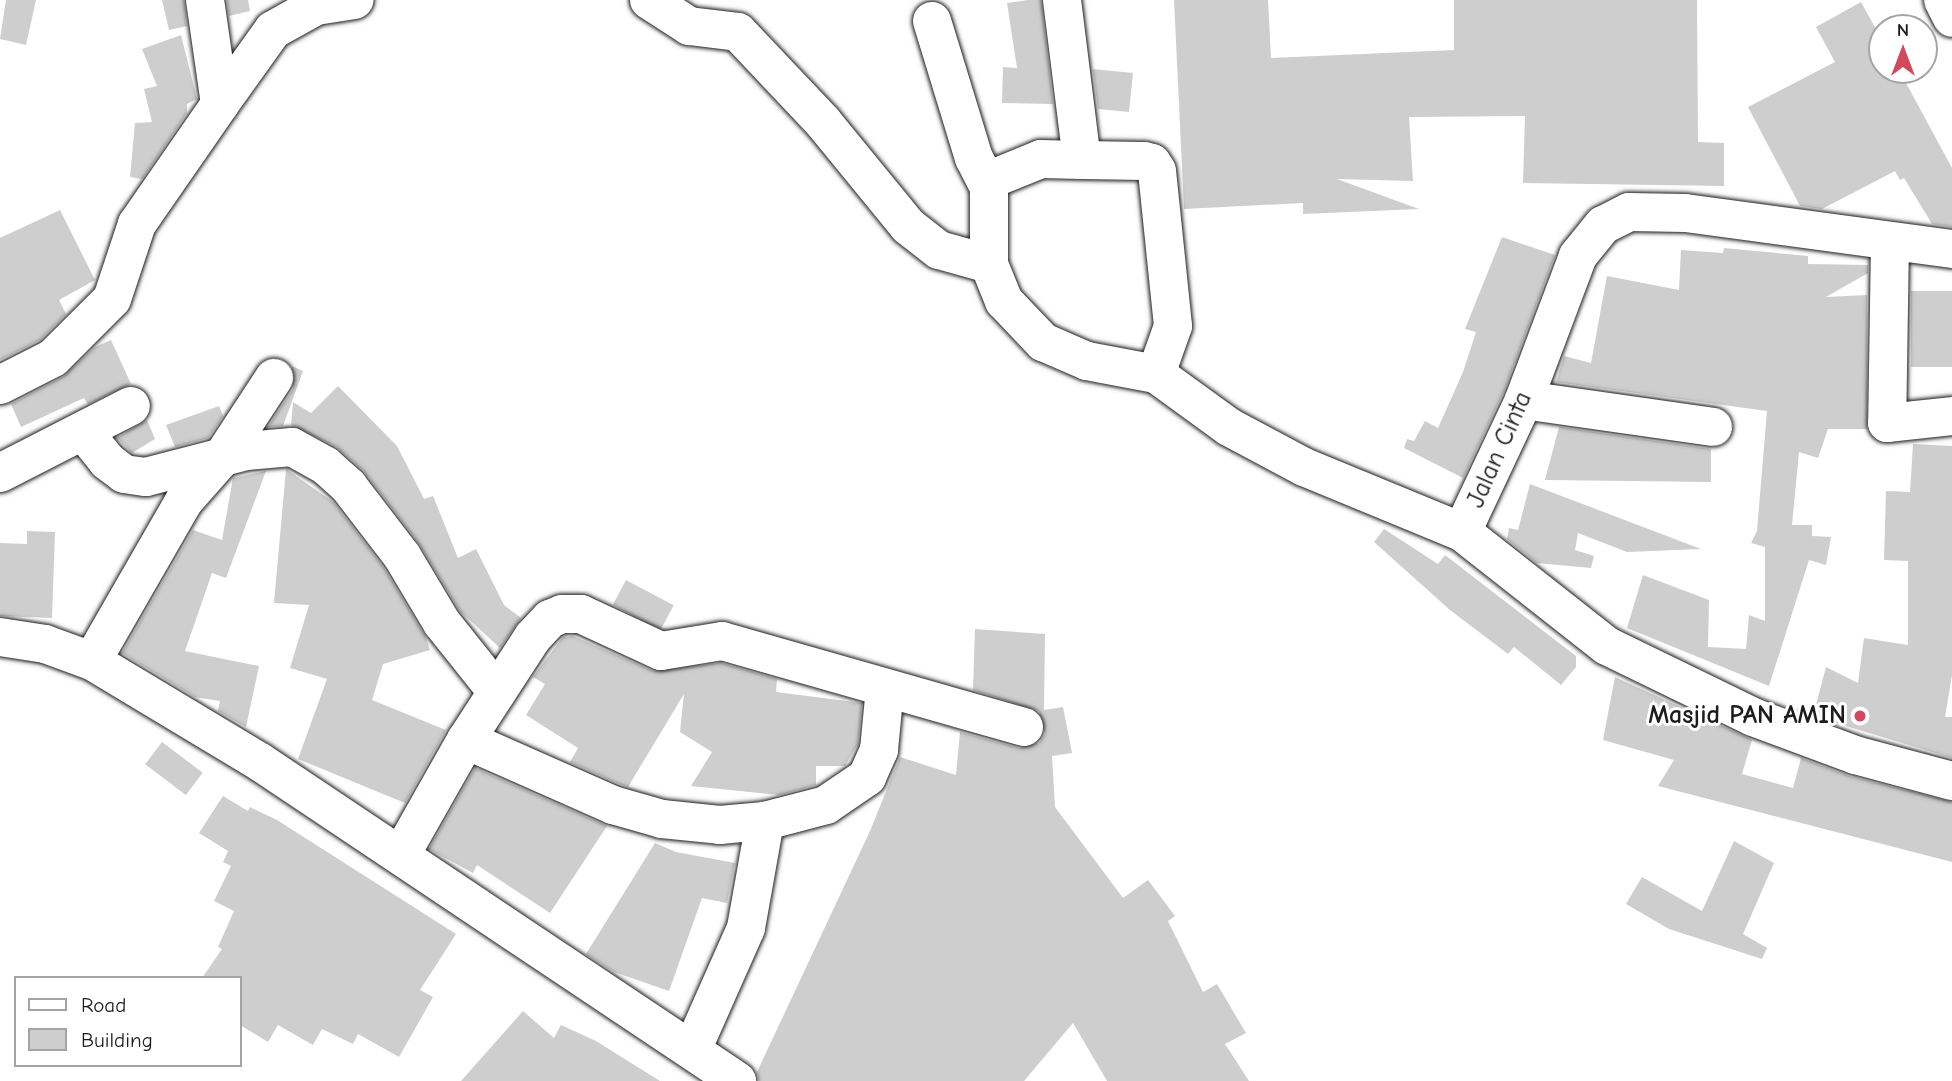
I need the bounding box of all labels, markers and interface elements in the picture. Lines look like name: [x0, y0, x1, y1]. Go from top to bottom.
north arrow: [1868, 14, 1938, 84]
text: N: [1897, 19, 1909, 41]
street label: Jalan Cinta: [1461, 387, 1539, 513]
place label: Masjid PAN AMIN: [1648, 700, 1846, 732]
marker: Masjid PAN AMIN: [1852, 708, 1868, 724]
legend: [14, 976, 242, 1067]
text: Road: [81, 993, 126, 1017]
text: Building: [81, 1028, 153, 1052]

